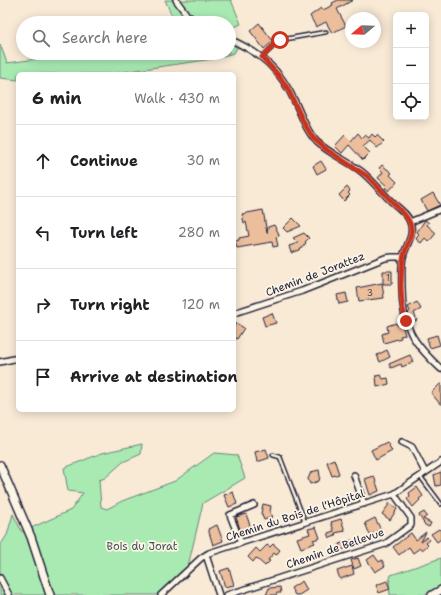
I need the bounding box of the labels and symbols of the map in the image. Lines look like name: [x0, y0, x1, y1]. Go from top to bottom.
north arrow: [345, 12, 381, 48]
route start: [271, 31, 289, 49]
street label: Chemin de Jorattez: [263, 249, 367, 300]
house number: 1: [386, 272, 390, 284]
house number: 3: [367, 287, 373, 299]
route end: [397, 312, 415, 330]
street label: Chemin du Bois de l'Hôpital: [224, 486, 367, 545]
street label: Chemin de Bellevue: [284, 525, 386, 572]
park label: Bois du Jorat: [106, 539, 178, 554]

